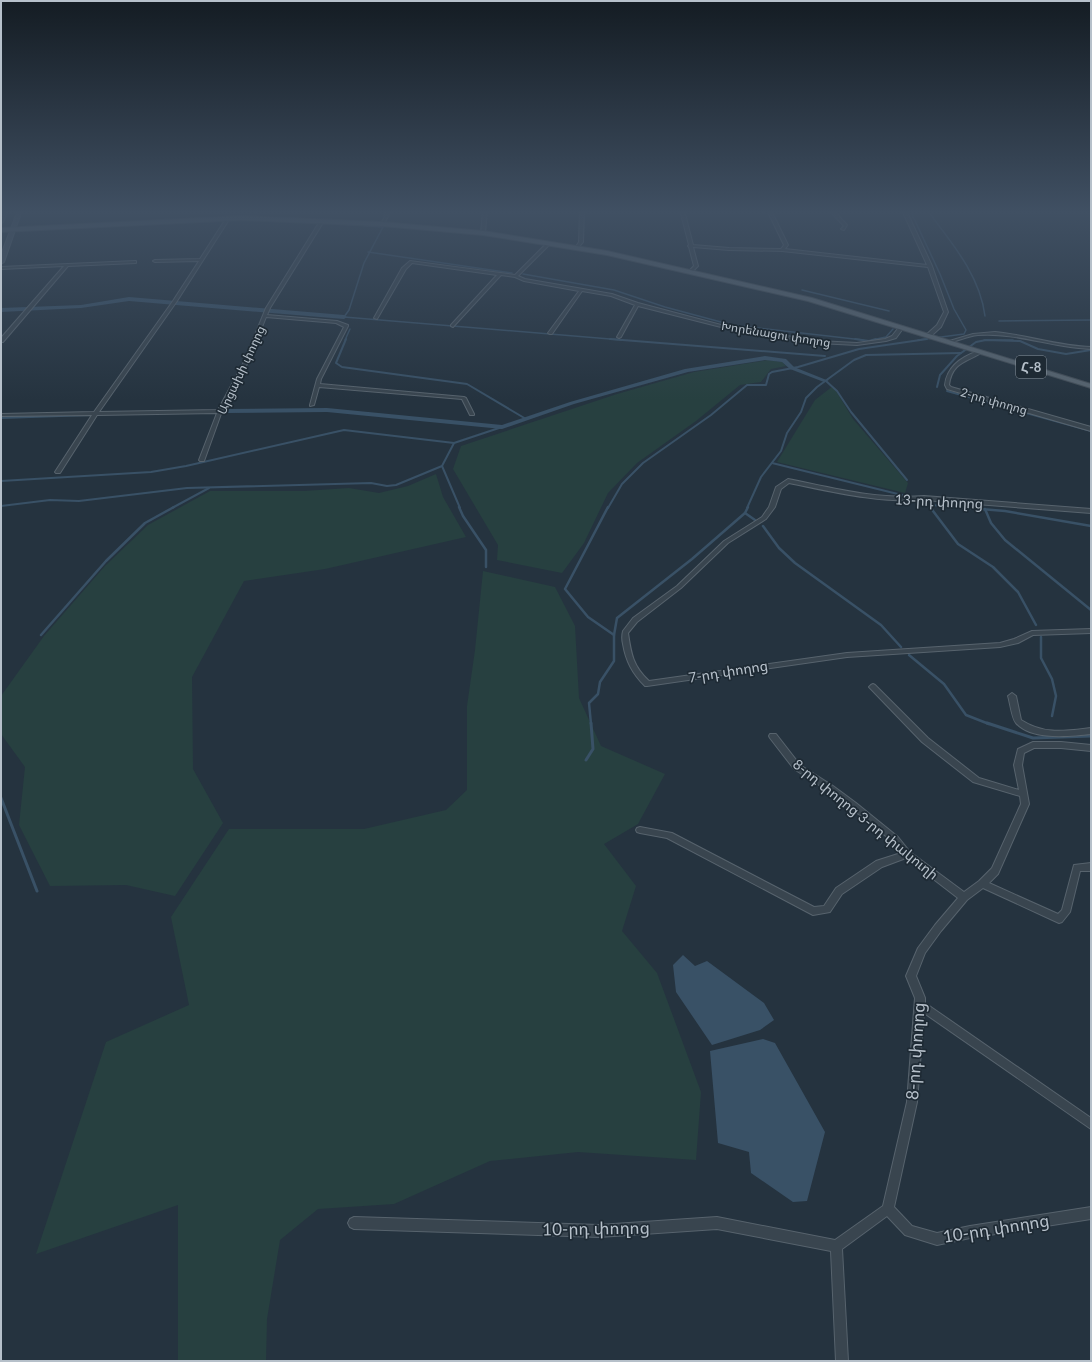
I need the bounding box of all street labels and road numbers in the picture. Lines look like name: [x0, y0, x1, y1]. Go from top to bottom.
street label: Խորենացու փողոց: [720, 318, 832, 350]
street label: Արցախի փողոց: [214, 323, 268, 417]
road number: Հ-8: [1016, 356, 1046, 378]
street label: 2-րդ փողոց: [959, 384, 1029, 418]
street label: 13-րդ փողոց: [894, 490, 984, 512]
street label: 7-րդ փողոց: [687, 656, 769, 686]
street label: 8-րդ փողոց 3-րդ փակուղի: [790, 755, 942, 883]
street label: 8-րդ փողոց: [901, 1002, 929, 1100]
street label: 10-րդ փողոց: [941, 1209, 1051, 1247]
street label: 10-րդ փողոց: [542, 1217, 650, 1239]

